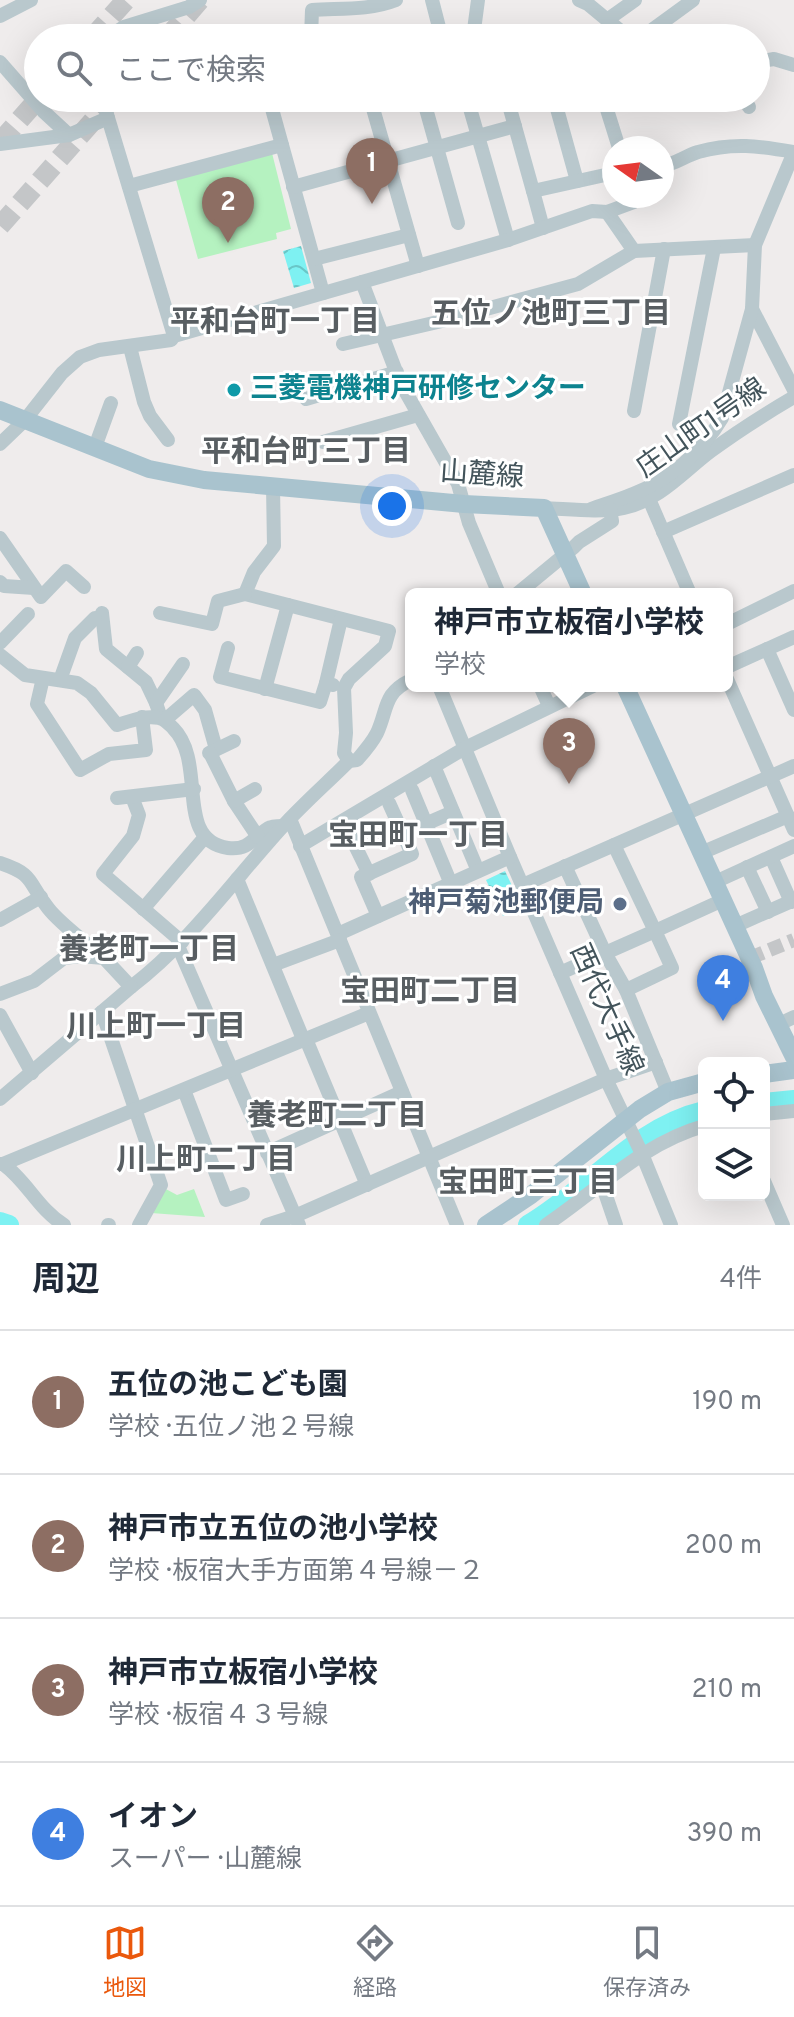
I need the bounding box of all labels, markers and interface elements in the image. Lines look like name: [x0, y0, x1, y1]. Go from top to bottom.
search box: [24, 24, 770, 112]
icon: search: [52, 46, 96, 90]
text: ここで検索: [116, 54, 266, 91]
north arrow: [602, 136, 674, 208]
pin: 1: [346, 138, 398, 204]
pin: 2: [202, 177, 254, 243]
district label: 五位ノ池町三丁目: [431, 297, 671, 334]
district label: 平和台町一丁目: [170, 305, 380, 342]
street label: 庄山町1号線: [630, 371, 774, 487]
place label: 三菱電機神戸研修センター: [250, 372, 586, 408]
marker: 三菱電機神戸研修センター: [225, 381, 243, 399]
district label: 平和台町三丁目: [201, 435, 411, 472]
street label: 山麓線: [439, 455, 525, 497]
your location: [372, 486, 412, 526]
popup: [405, 588, 733, 692]
text: 神戸市立板宿小学校: [434, 606, 704, 643]
text: 学校: [434, 650, 486, 683]
pin: 3: [543, 718, 595, 784]
district label: 宝田町一丁目: [328, 819, 508, 856]
place label: 神戸菊池郵便局: [408, 886, 604, 922]
marker: 神戸菊池郵便局: [611, 895, 629, 913]
district label: 養老町一丁目: [59, 933, 239, 970]
street label: 西代大手線: [560, 939, 650, 1081]
pin: 4: [697, 955, 749, 1021]
district label: 宝田町二丁目: [340, 975, 520, 1012]
district label: 川上町一丁目: [66, 1010, 246, 1047]
map controls: [698, 1057, 770, 1201]
button: locate: [698, 1057, 770, 1129]
district label: 養老町二丁目: [247, 1099, 427, 1136]
button: layers: [698, 1129, 770, 1201]
district label: 川上町二丁目: [116, 1143, 296, 1180]
district label: 宝田町三丁目: [438, 1166, 618, 1203]
text: 周辺: [32, 1260, 100, 1303]
text: 4件: [720, 1264, 762, 1297]
text: 五位の池こども園: [108, 1368, 348, 1405]
text: 1: [53, 1386, 63, 1419]
text: 190 m: [692, 1386, 762, 1419]
text: 学校 · 五位ノ池２号線: [108, 1412, 354, 1445]
text: 神戸市立五位の池小学校: [108, 1512, 438, 1549]
text: 2: [50, 1530, 66, 1563]
text: 200 m: [685, 1530, 762, 1563]
text: 学校 · 板宿大手方面第４号線－２: [108, 1556, 484, 1589]
text: 神戸市立板宿小学校: [108, 1656, 378, 1693]
text: 3: [50, 1674, 66, 1707]
text: 210 m: [692, 1674, 762, 1707]
text: 学校 · 板宿４３号線: [108, 1700, 328, 1733]
text: イオン: [108, 1800, 198, 1837]
text: 4: [50, 1818, 66, 1851]
text: 390 m: [687, 1818, 762, 1851]
text: スーパー · 山麓線: [108, 1844, 302, 1877]
tab: 地図: [103, 1921, 147, 2003]
tab: 経路: [353, 1921, 397, 2003]
tab: 保存済み: [603, 1921, 691, 2003]

